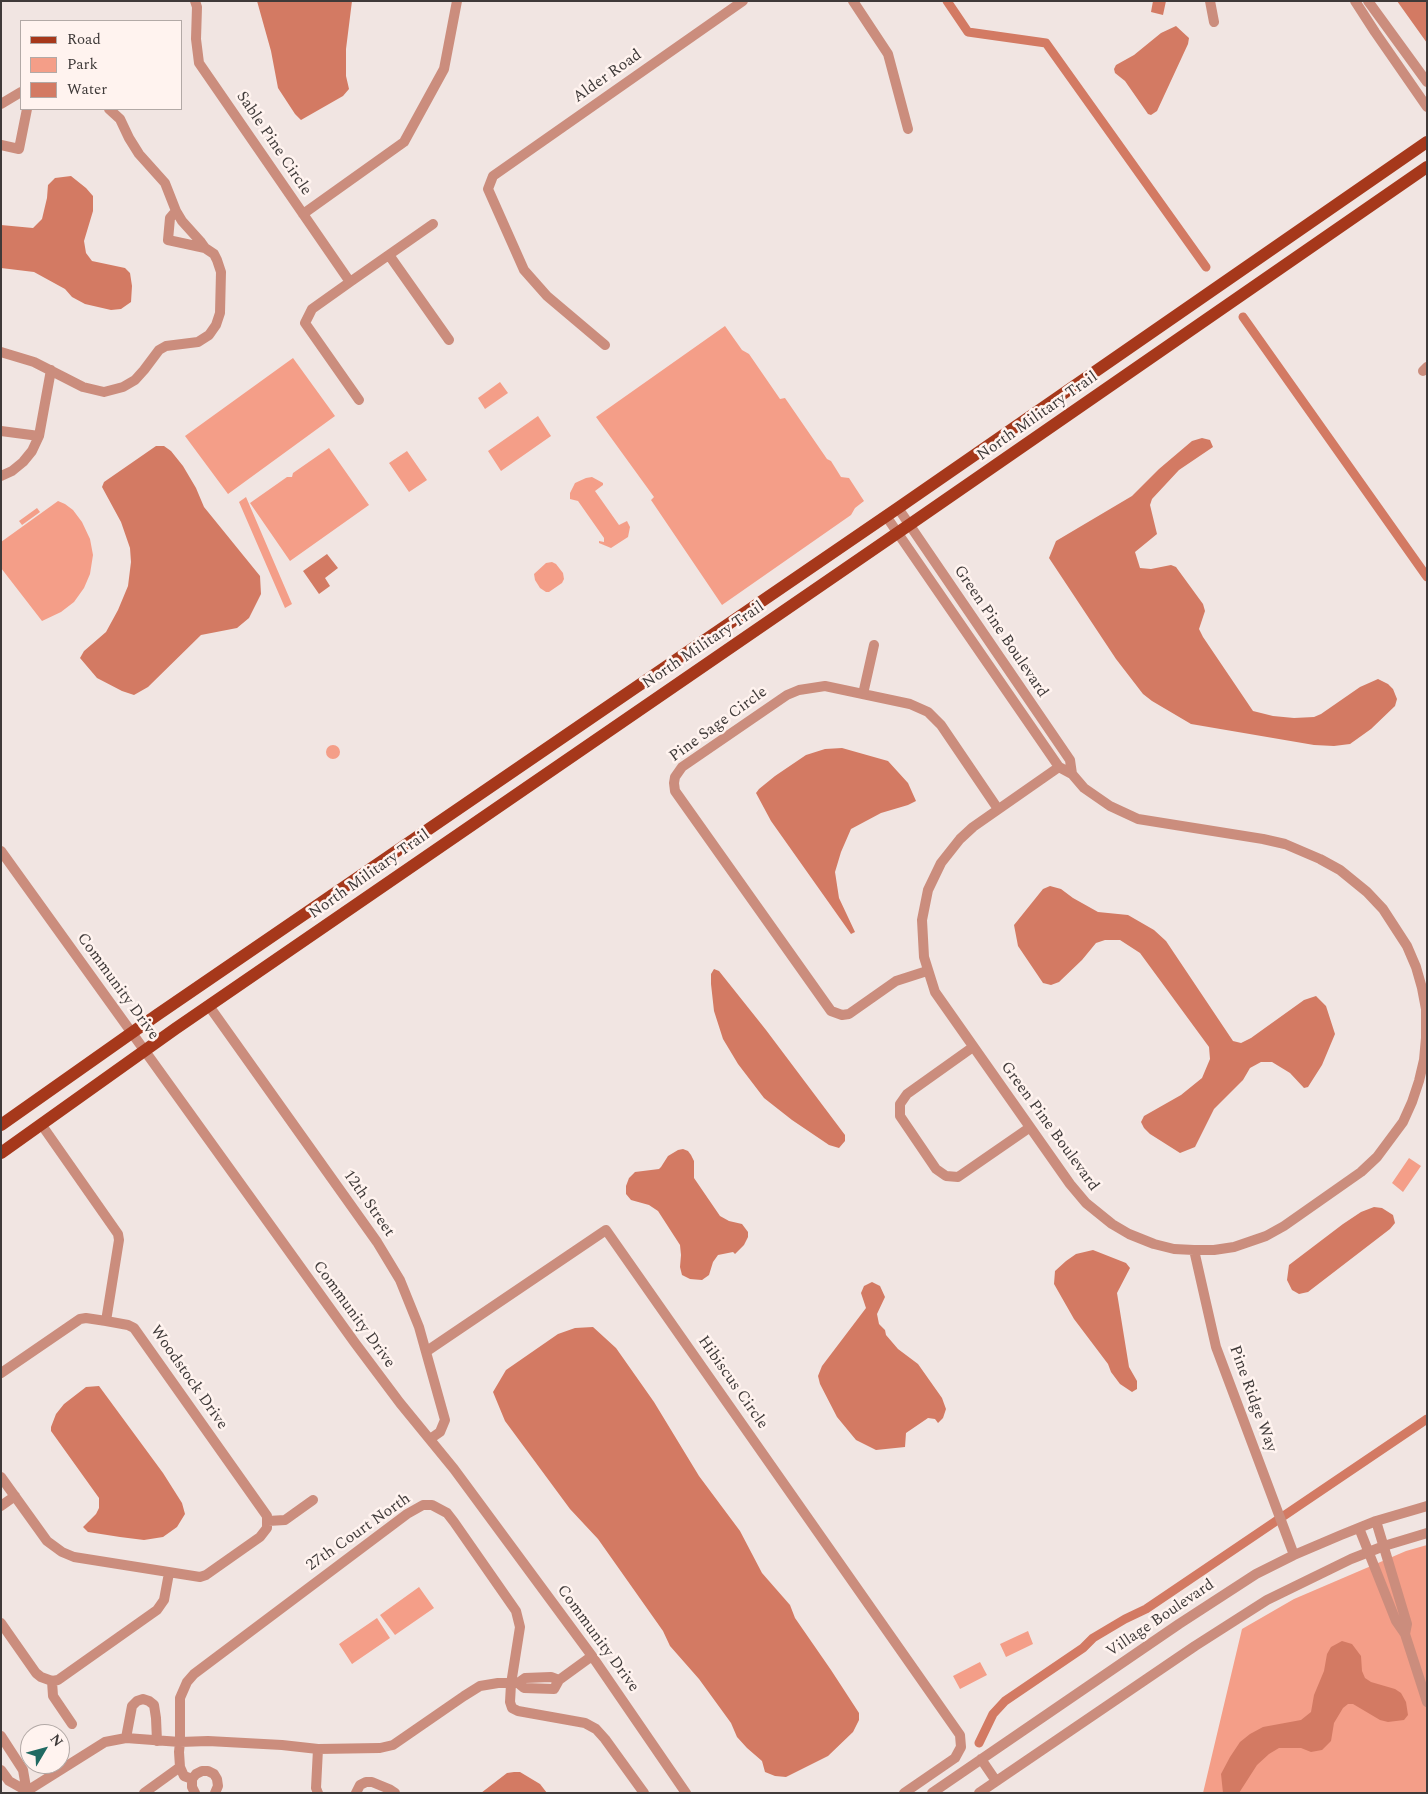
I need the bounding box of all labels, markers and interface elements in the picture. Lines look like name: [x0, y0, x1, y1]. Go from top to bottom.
legend: [20, 20, 182, 110]
text: Road: [67, 28, 101, 51]
street label: Alder Road: [570, 46, 646, 108]
text: Park: [67, 53, 98, 76]
text: Water: [67, 78, 107, 101]
street label: Sable Pine Circle: [231, 88, 315, 200]
street label: North Military Trail: [974, 368, 1102, 466]
street label: Green Pine Boulevard: [949, 562, 1051, 702]
street label: North Military Trail: [639, 598, 769, 694]
street label: Pine Sage Circle: [666, 683, 772, 767]
street label: North Military Trail: [306, 826, 434, 924]
street label: Community Drive: [72, 930, 162, 1044]
street label: Green Pine Boulevard: [996, 1059, 1102, 1195]
street label: 12th Street: [338, 1167, 398, 1241]
street label: Community Drive: [308, 1258, 398, 1372]
street label: Woodstock Drive: [145, 1322, 231, 1434]
street label: Hibiscus Circle: [693, 1333, 771, 1433]
street label: Pine Ridge Way: [1224, 1343, 1280, 1455]
street label: 27th Court North: [303, 1490, 415, 1576]
street label: Village Boulevard: [1103, 1576, 1219, 1662]
street label: Community Drive: [552, 1582, 642, 1696]
north arrow: [20, 1724, 70, 1774]
text: N: [45, 1729, 68, 1751]

